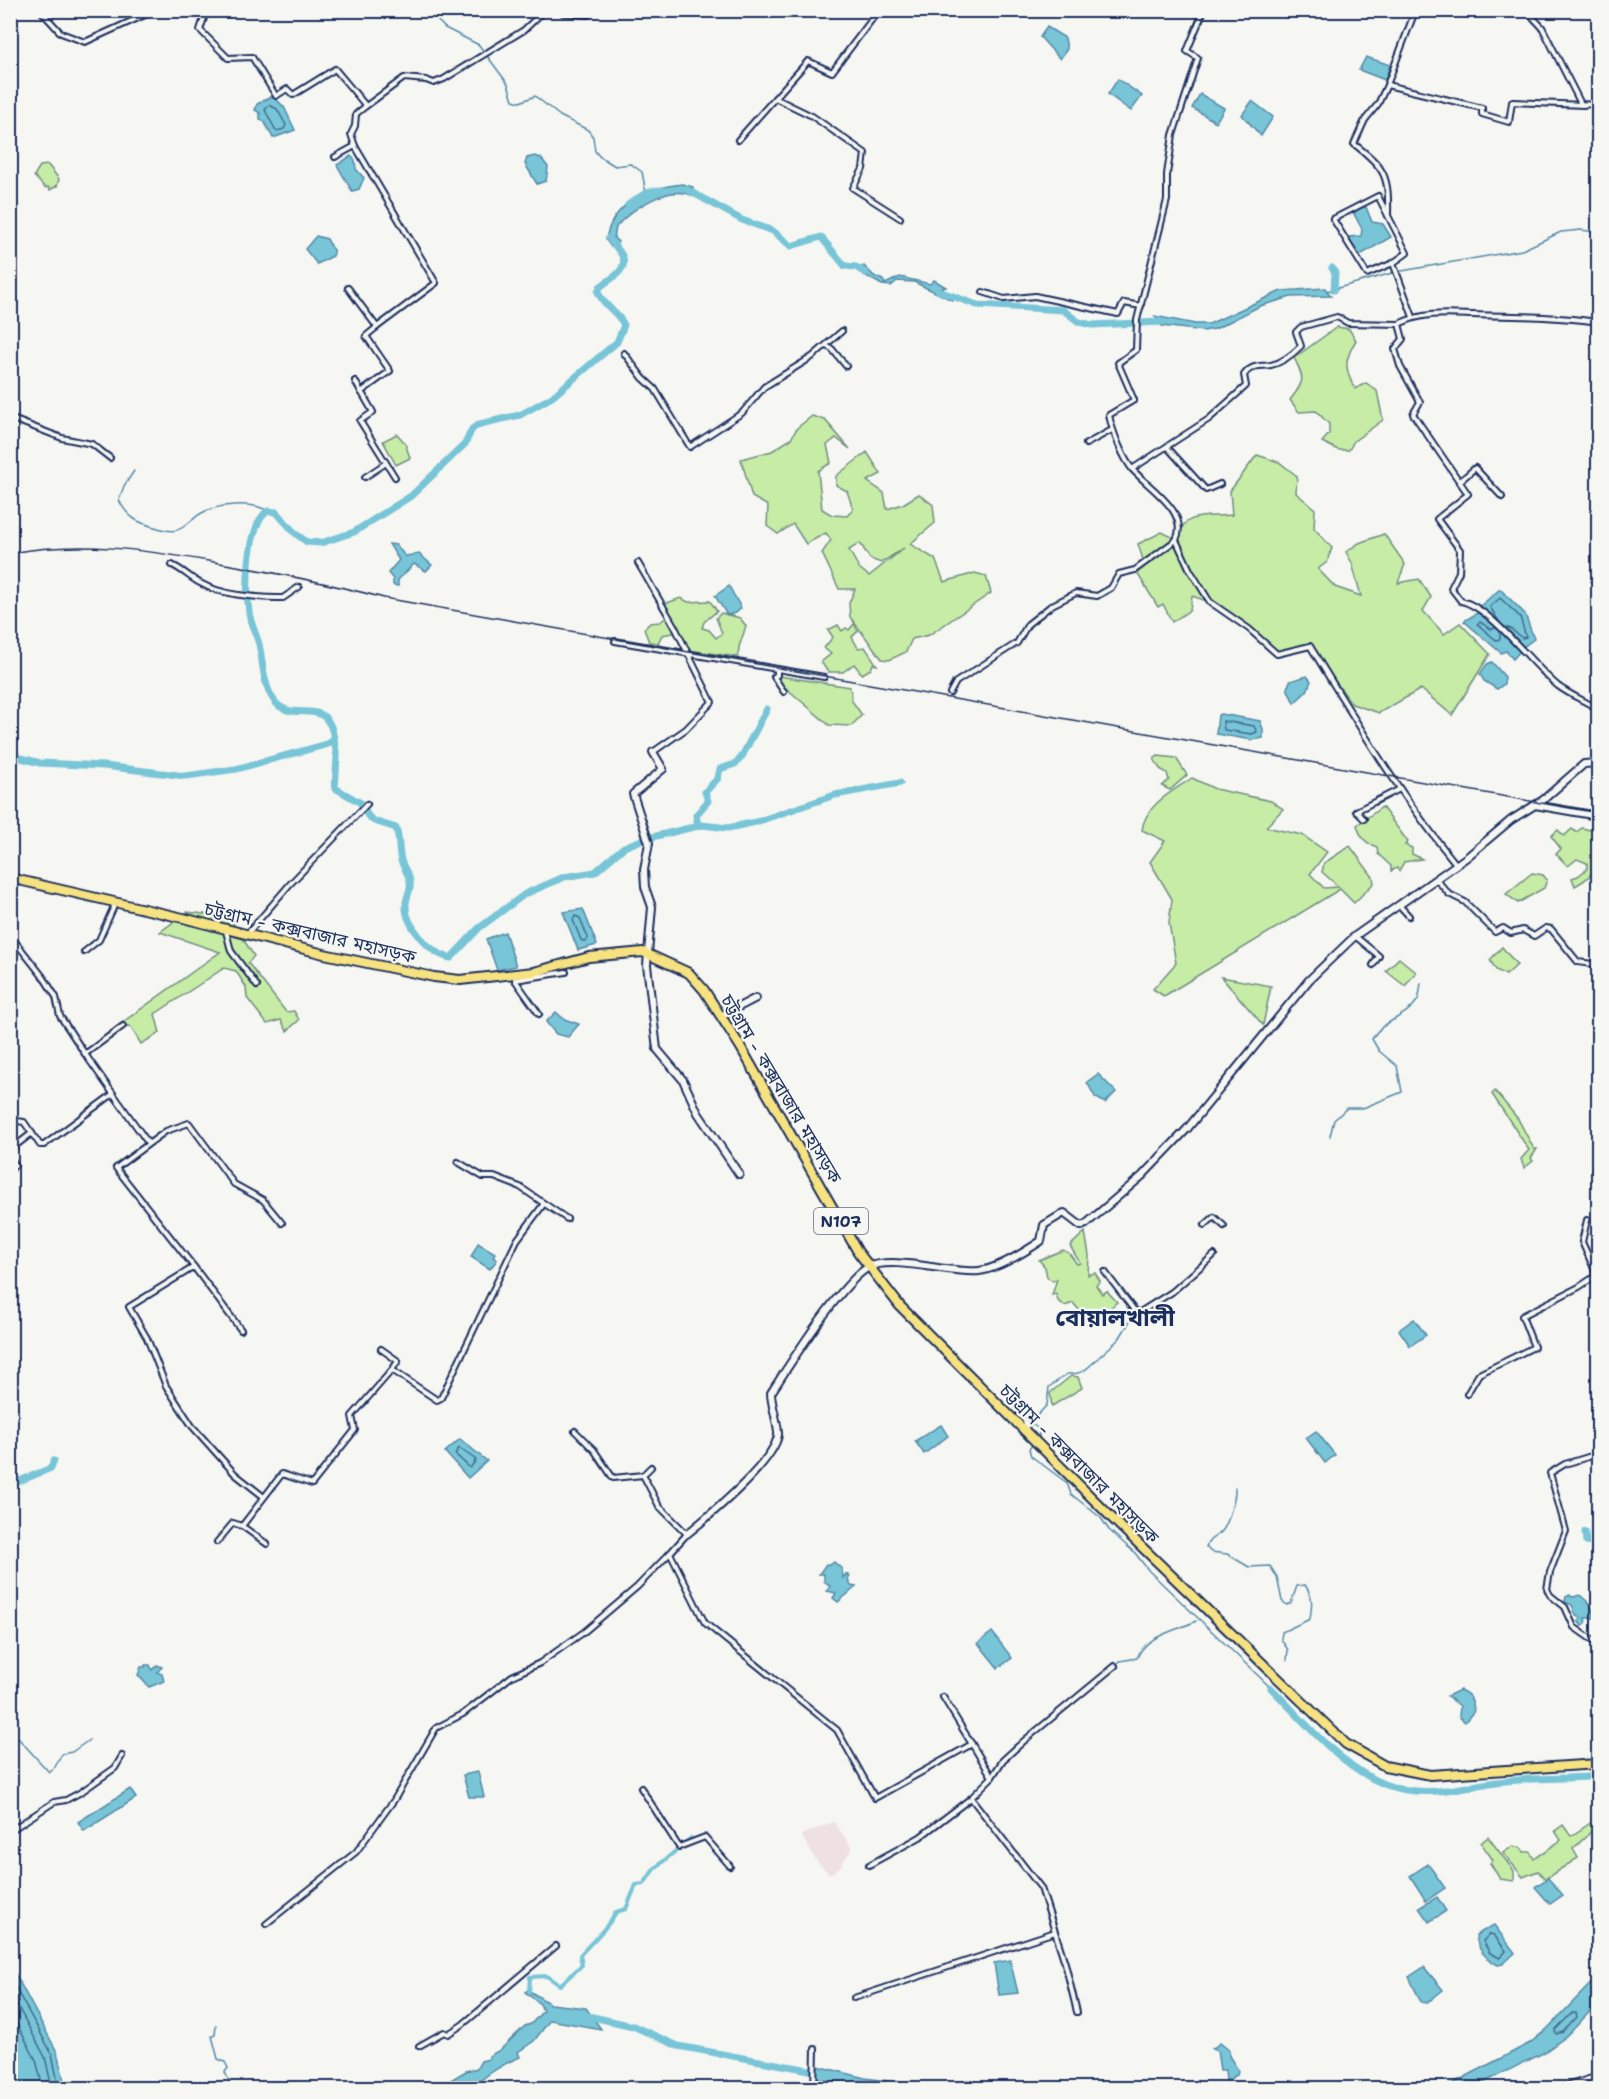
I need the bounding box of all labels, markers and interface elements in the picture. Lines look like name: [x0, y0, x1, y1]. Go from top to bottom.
street label: চট্টগ্রাম - কক্সবাজার মহাসড়ক: [201, 897, 419, 969]
street label: চট্টগ্রাম - কক্সবাজার মহাসড়ক: [714, 989, 847, 1188]
road number: N107: [814, 1208, 868, 1234]
district label: বোয়ালখালী: [1055, 1302, 1176, 1334]
street label: চট্টগ্রাম - কক্সবাজার মহাসড়ক: [993, 1378, 1164, 1549]

